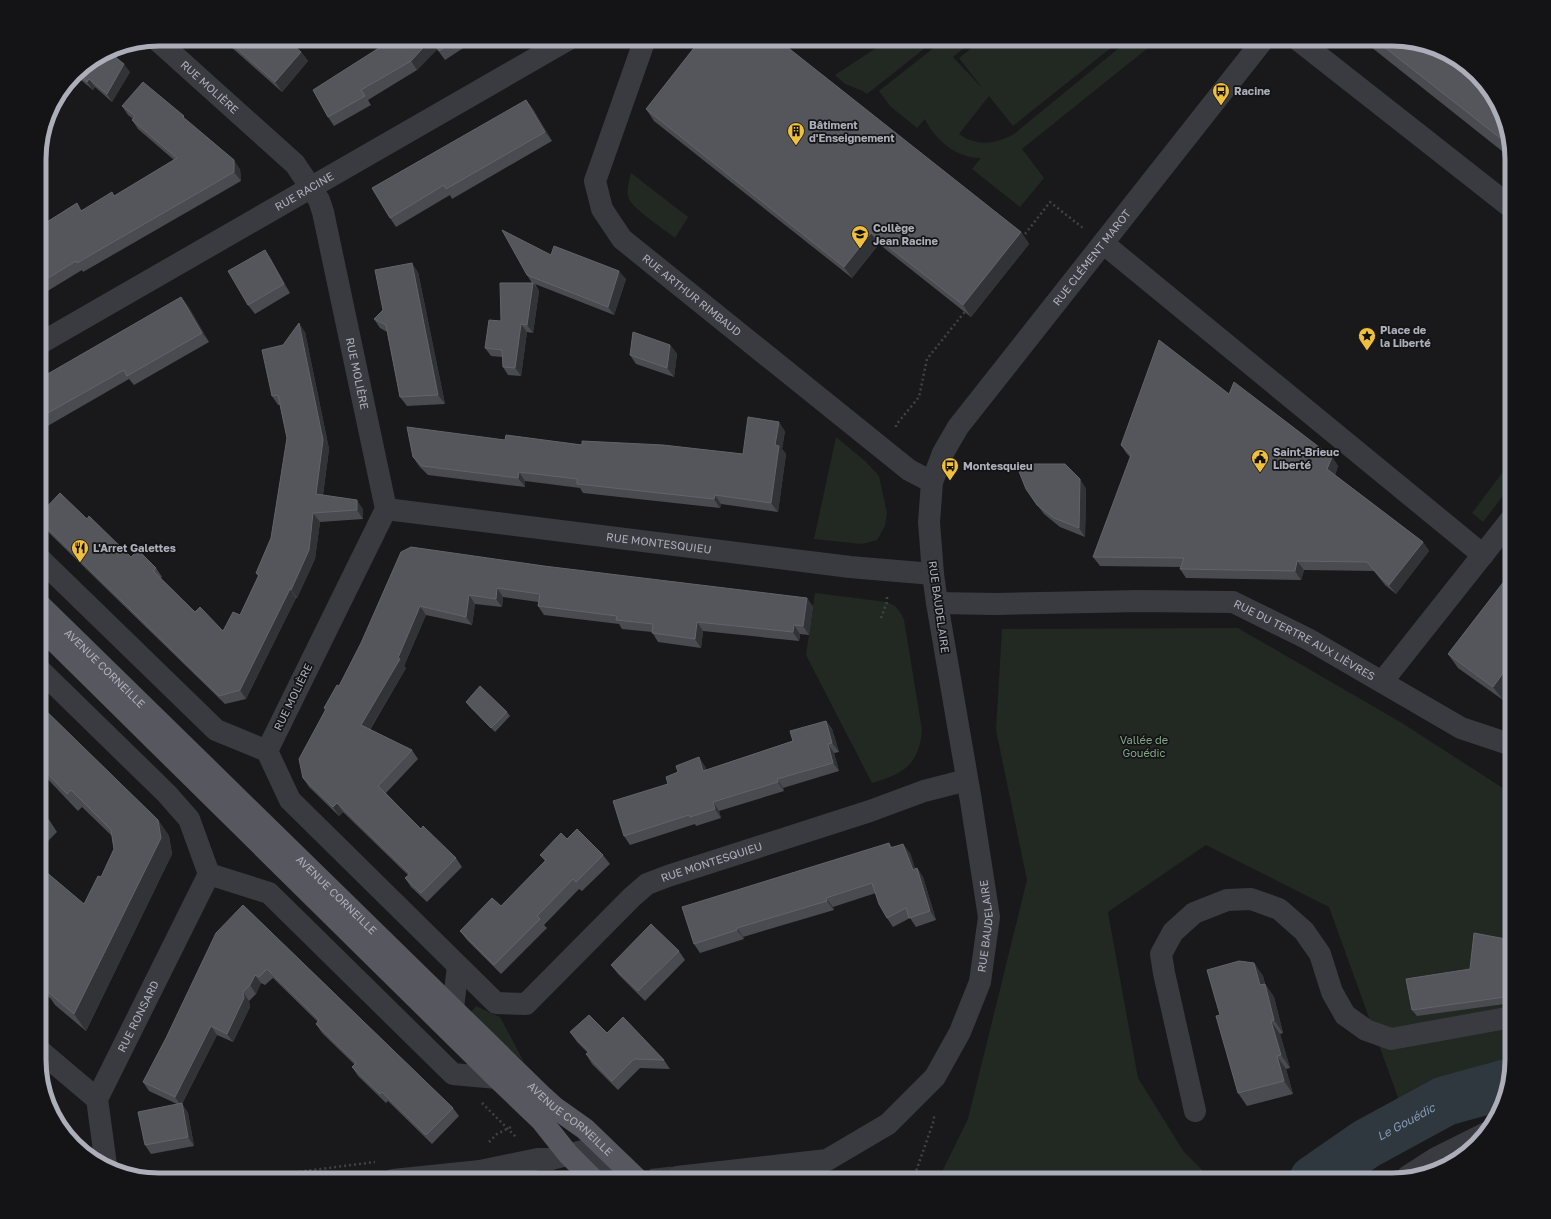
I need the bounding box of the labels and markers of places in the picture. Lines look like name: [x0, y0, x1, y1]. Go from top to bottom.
bus stop icon: Racine: [1211, 81, 1231, 106]
place label: Racine: [1234, 84, 1271, 97]
place label: Bâtiment d'Enseignement: [809, 118, 895, 144]
building icon: Bâtiment d'Enseignement: [786, 121, 806, 146]
place label: Collège Jean Racine: [873, 221, 938, 247]
school or university icon: Collège Jean Racine: [850, 224, 870, 249]
place label: Place de la Liberté: [1380, 323, 1431, 349]
place icon: Place de la Liberté: [1357, 326, 1377, 351]
place label: Saint-Brieuc Liberté: [1273, 445, 1340, 471]
public building icon: Saint-Brieuc Liberté: [1250, 448, 1270, 473]
bus stop icon: Montesquieu: [940, 456, 960, 481]
place label: Montesquieu: [963, 459, 1032, 472]
restaurant icon: L'Arret Galettes: [70, 538, 90, 563]
place label: L'Arret Galettes: [93, 541, 176, 554]

